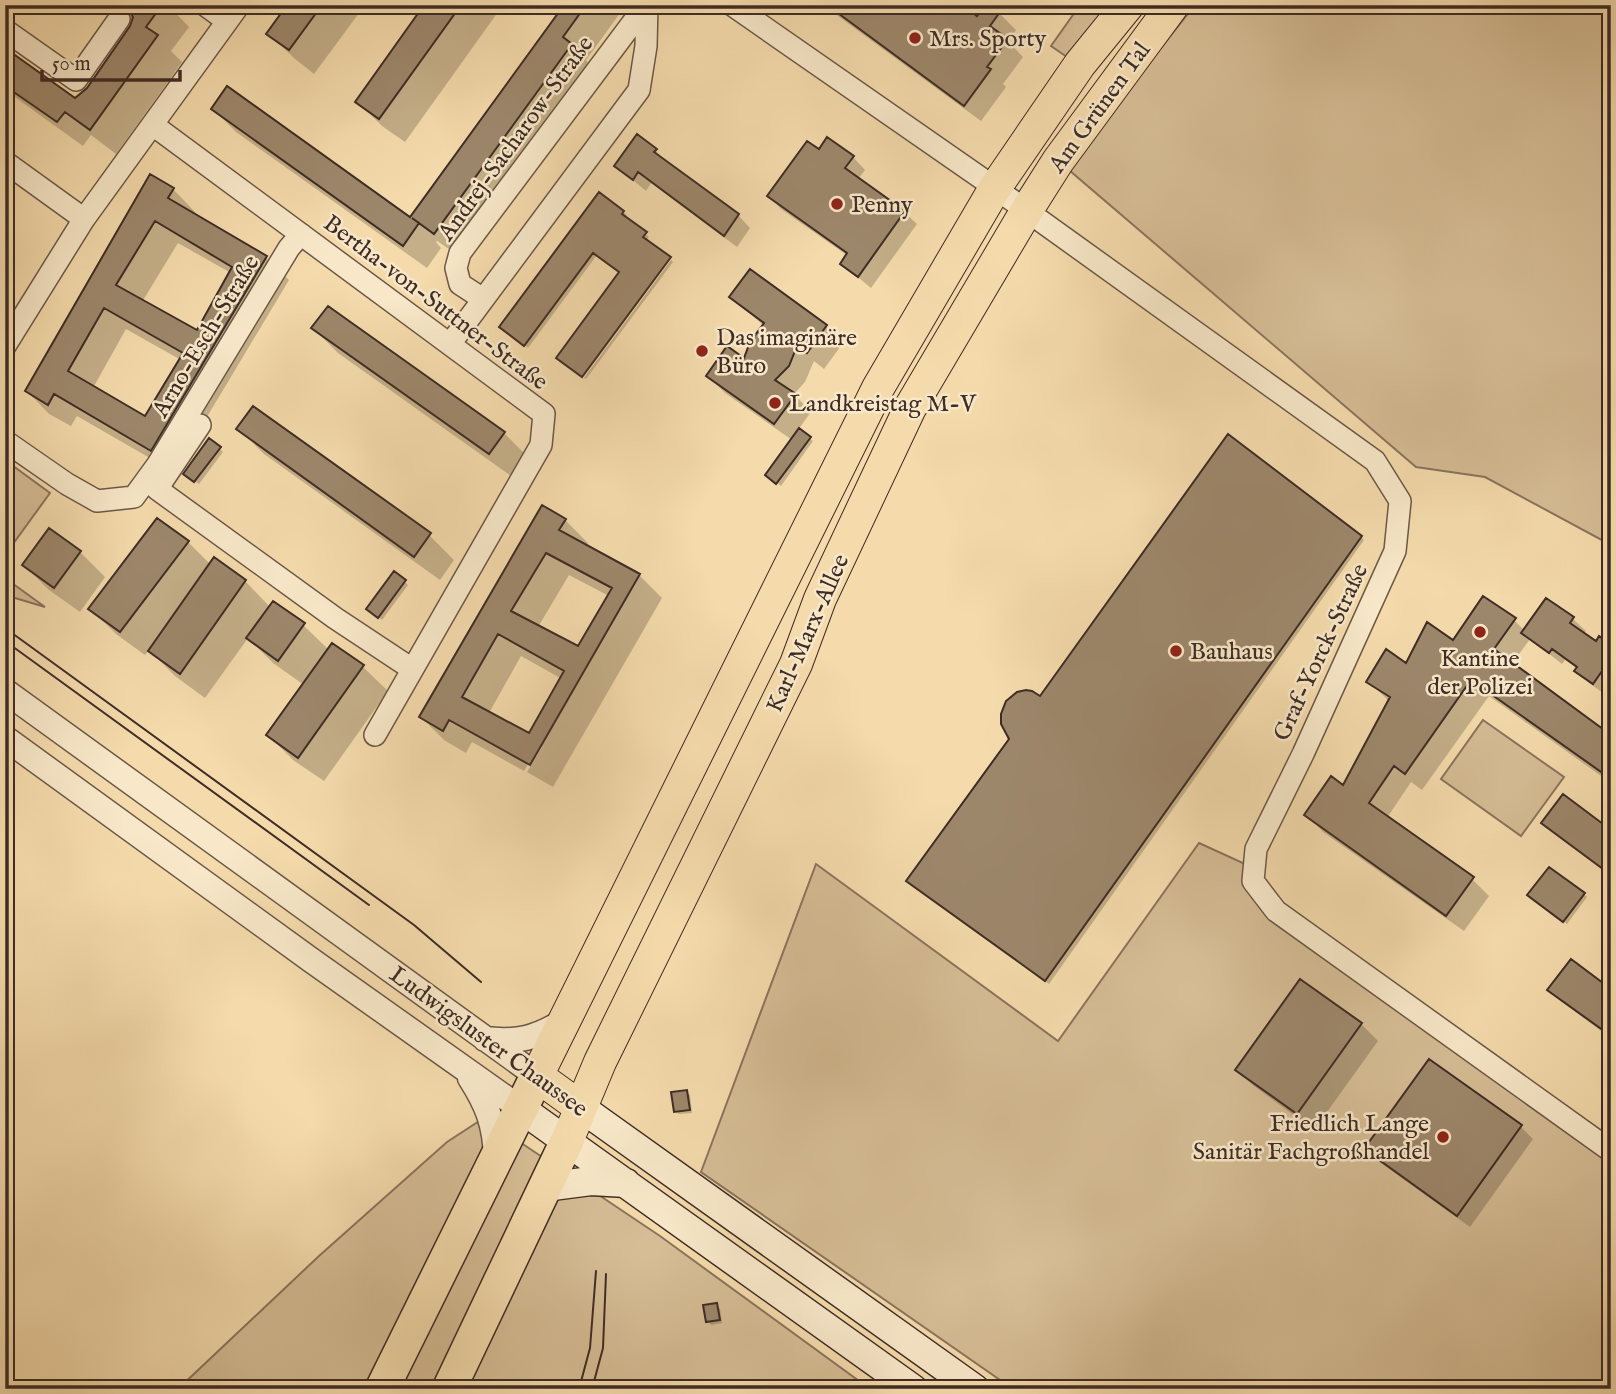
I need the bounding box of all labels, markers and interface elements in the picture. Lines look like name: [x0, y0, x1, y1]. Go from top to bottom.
place label: Mrs. Sporty: [929, 24, 1046, 55]
street label: Andrej-Sacharow-Straße: [431, 30, 601, 248]
marker: Mrs. Sporty: [907, 30, 923, 46]
street label: Am Grünen Tal: [1042, 36, 1158, 180]
scale bar: [42, 38, 180, 82]
text: 50 m: [52, 51, 91, 78]
place label: Penny: [851, 190, 913, 221]
marker: Penny: [829, 196, 845, 212]
street label: Bertha-von-Suttner-Straße: [317, 209, 554, 398]
street label: Arno-Esch-Straße: [145, 250, 267, 425]
place label: Das imaginäre Büro: [716, 323, 857, 382]
marker: Das imaginäre Büro: [694, 343, 710, 359]
place label: Landkreistag M-V: [789, 389, 977, 420]
marker: Landkreistag M-V: [767, 395, 783, 411]
street label: Karl-Marx-Allee: [760, 550, 857, 718]
street label: Graf-Yorck-Straße: [1267, 559, 1376, 746]
marker: Kantine der Polizei: [1472, 624, 1488, 640]
place label: Bauhaus: [1190, 637, 1273, 668]
marker: Bauhaus: [1168, 643, 1184, 659]
place label: Kantine der Polizei: [1427, 644, 1533, 703]
street label: Ludwigsluster Chaussee: [383, 960, 594, 1125]
place label: Friedlich Lange Sanitär Fachgroßhandel: [1193, 1109, 1429, 1168]
marker: Friedlich Lange Sanitär Fachgroßhandel: [1435, 1129, 1451, 1145]

